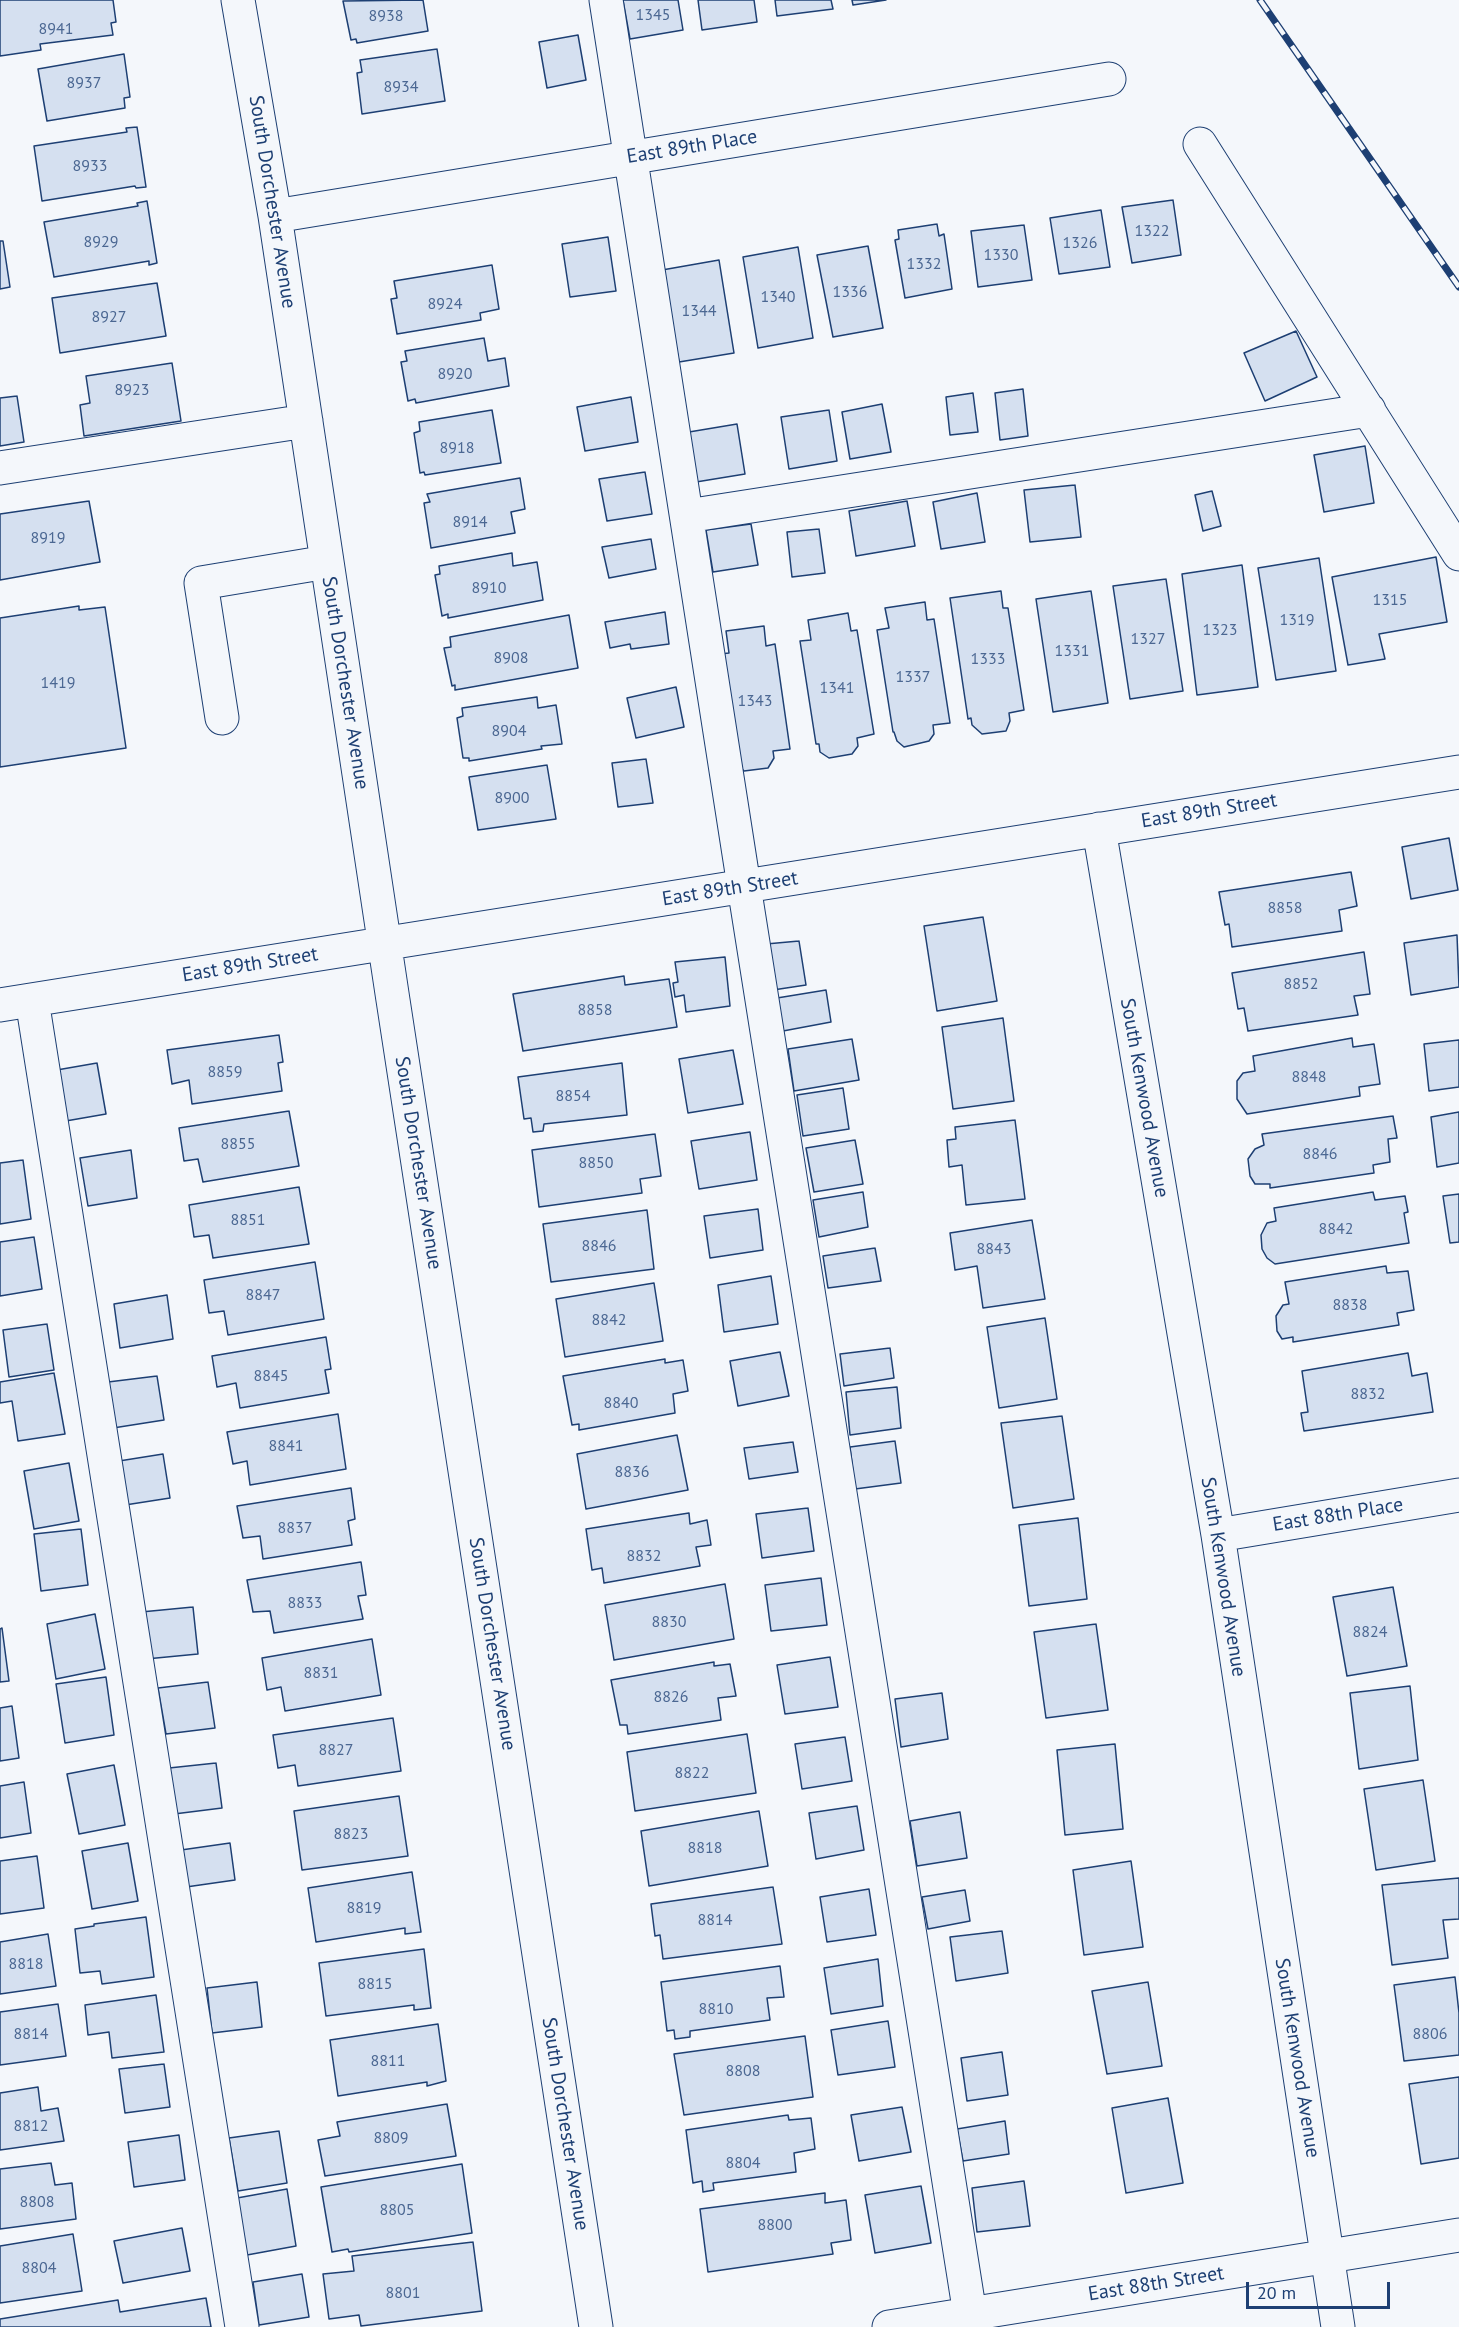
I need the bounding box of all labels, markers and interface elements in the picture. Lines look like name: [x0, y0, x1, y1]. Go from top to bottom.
house number: 1345: [636, 5, 670, 25]
house number: 8938: [369, 6, 403, 26]
house number: 8941: [39, 19, 73, 39]
house number: 8937: [67, 73, 101, 93]
house number: 8934: [384, 77, 418, 97]
street label: South Dorchester Avenue: [243, 94, 301, 310]
street label: East 89th Place: [625, 125, 759, 169]
house number: 8933: [73, 156, 107, 176]
house number: 1322: [1135, 221, 1169, 241]
house number: 8929: [84, 232, 118, 252]
house number: 1326: [1063, 233, 1097, 253]
house number: 1330: [984, 245, 1018, 265]
house number: 1332: [907, 254, 941, 274]
house number: 1336: [833, 282, 867, 302]
house number: 1340: [761, 287, 795, 307]
house number: 8924: [428, 294, 462, 314]
house number: 1344: [682, 301, 716, 321]
house number: 8927: [92, 307, 126, 327]
house number: 8920: [438, 364, 472, 384]
house number: 8923: [115, 380, 149, 400]
house number: 8918: [440, 438, 474, 458]
house number: 8914: [453, 512, 487, 532]
house number: 8919: [31, 528, 65, 548]
street label: South Dorchester Avenue: [316, 575, 374, 791]
house number: 8910: [472, 578, 506, 598]
house number: 1315: [1373, 590, 1407, 610]
house number: 1319: [1280, 610, 1314, 630]
house number: 1323: [1203, 620, 1237, 640]
house number: 1327: [1131, 629, 1165, 649]
house number: 1331: [1055, 641, 1089, 661]
house number: 8908: [494, 648, 528, 668]
house number: 1333: [971, 649, 1005, 669]
house number: 1337: [896, 667, 930, 687]
house number: 1419: [41, 673, 75, 693]
house number: 1341: [820, 678, 854, 698]
house number: 1343: [738, 691, 772, 711]
house number: 8904: [492, 721, 526, 741]
house number: 8900: [495, 788, 529, 808]
street label: East 89th Street: [1139, 788, 1279, 834]
street label: East 89th Street: [660, 866, 800, 912]
house number: 8858: [1268, 898, 1302, 918]
street label: East 89th Street: [180, 942, 320, 988]
house number: 8852: [1284, 974, 1318, 994]
street label: South Kenwood Avenue: [1115, 996, 1173, 1200]
house number: 8858: [578, 1000, 612, 1020]
street label: South Dorchester Avenue: [389, 1055, 447, 1271]
house number: 8859: [208, 1062, 242, 1082]
house number: 8848: [1292, 1067, 1326, 1087]
house number: 8854: [556, 1086, 590, 1106]
house number: 8855: [221, 1134, 255, 1154]
house number: 8846: [1303, 1144, 1337, 1164]
house number: 8850: [579, 1153, 613, 1173]
house number: 8851: [231, 1210, 265, 1230]
house number: 8842: [1319, 1219, 1353, 1239]
house number: 8846: [582, 1236, 616, 1256]
house number: 8843: [977, 1239, 1011, 1259]
house number: 8847: [246, 1285, 280, 1305]
house number: 8838: [1333, 1295, 1367, 1315]
house number: 8842: [592, 1310, 626, 1330]
house number: 8845: [254, 1366, 288, 1386]
house number: 8832: [1351, 1384, 1385, 1404]
house number: 8840: [604, 1393, 638, 1413]
house number: 8841: [269, 1436, 303, 1456]
house number: 8836: [615, 1462, 649, 1482]
street label: South Kenwood Avenue: [1195, 1475, 1251, 1679]
street label: East 88th Place: [1271, 1493, 1405, 1537]
house number: 8837: [278, 1518, 312, 1538]
street label: South Dorchester Avenue: [463, 1536, 521, 1752]
house number: 8832: [627, 1546, 661, 1566]
house number: 8833: [288, 1593, 322, 1613]
house number: 8830: [652, 1612, 686, 1632]
house number: 8824: [1353, 1622, 1387, 1642]
house number: 8831: [304, 1663, 338, 1683]
house number: 8826: [654, 1687, 688, 1707]
house number: 8827: [319, 1740, 353, 1760]
house number: 8822: [675, 1763, 709, 1783]
house number: 8823: [334, 1824, 368, 1844]
house number: 8818: [688, 1838, 722, 1858]
house number: 8819: [347, 1898, 381, 1918]
house number: 8814: [698, 1910, 732, 1930]
house number: 8818: [9, 1954, 43, 1974]
street label: South Kenwood Avenue: [1269, 1956, 1325, 2160]
house number: 8815: [358, 1974, 392, 1994]
house number: 8810: [699, 1999, 733, 2019]
street label: South Dorchester Avenue: [536, 2016, 594, 2232]
house number: 8814: [14, 2024, 48, 2044]
house number: 8806: [1413, 2024, 1447, 2044]
house number: 8811: [371, 2051, 405, 2071]
house number: 8808: [726, 2061, 760, 2081]
house number: 8812: [14, 2116, 48, 2136]
house number: 8809: [374, 2128, 408, 2148]
house number: 8804: [726, 2153, 760, 2173]
house number: 8808: [20, 2192, 54, 2212]
house number: 8805: [380, 2200, 414, 2220]
house number: 8800: [758, 2215, 792, 2235]
house number: 8804: [22, 2258, 56, 2278]
street label: East 88th Street: [1086, 2261, 1226, 2307]
scale bar: [1249, 2270, 1393, 2308]
text: 20 m: [1257, 2281, 1296, 2304]
house number: 8801: [386, 2283, 420, 2303]

